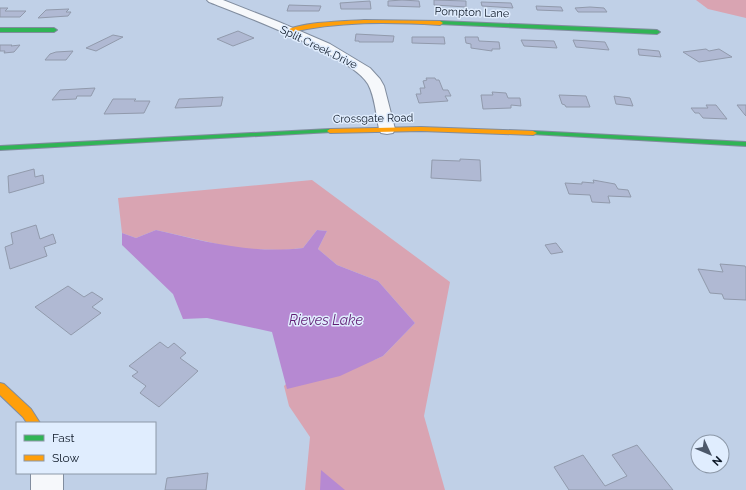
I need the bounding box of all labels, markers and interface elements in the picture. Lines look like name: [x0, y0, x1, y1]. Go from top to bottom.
street label: Pompton Lane: [434, 5, 510, 20]
street label: Split Creek Drive: [278, 23, 360, 72]
street label: Crossgate Road: [333, 111, 413, 126]
water label: Rieves Lake: [289, 312, 364, 328]
legend: [16, 422, 156, 474]
text: Fast: [52, 431, 75, 445]
north arrow: [690, 434, 730, 474]
text: Slow: [52, 451, 79, 465]
text: N: [709, 453, 724, 468]

